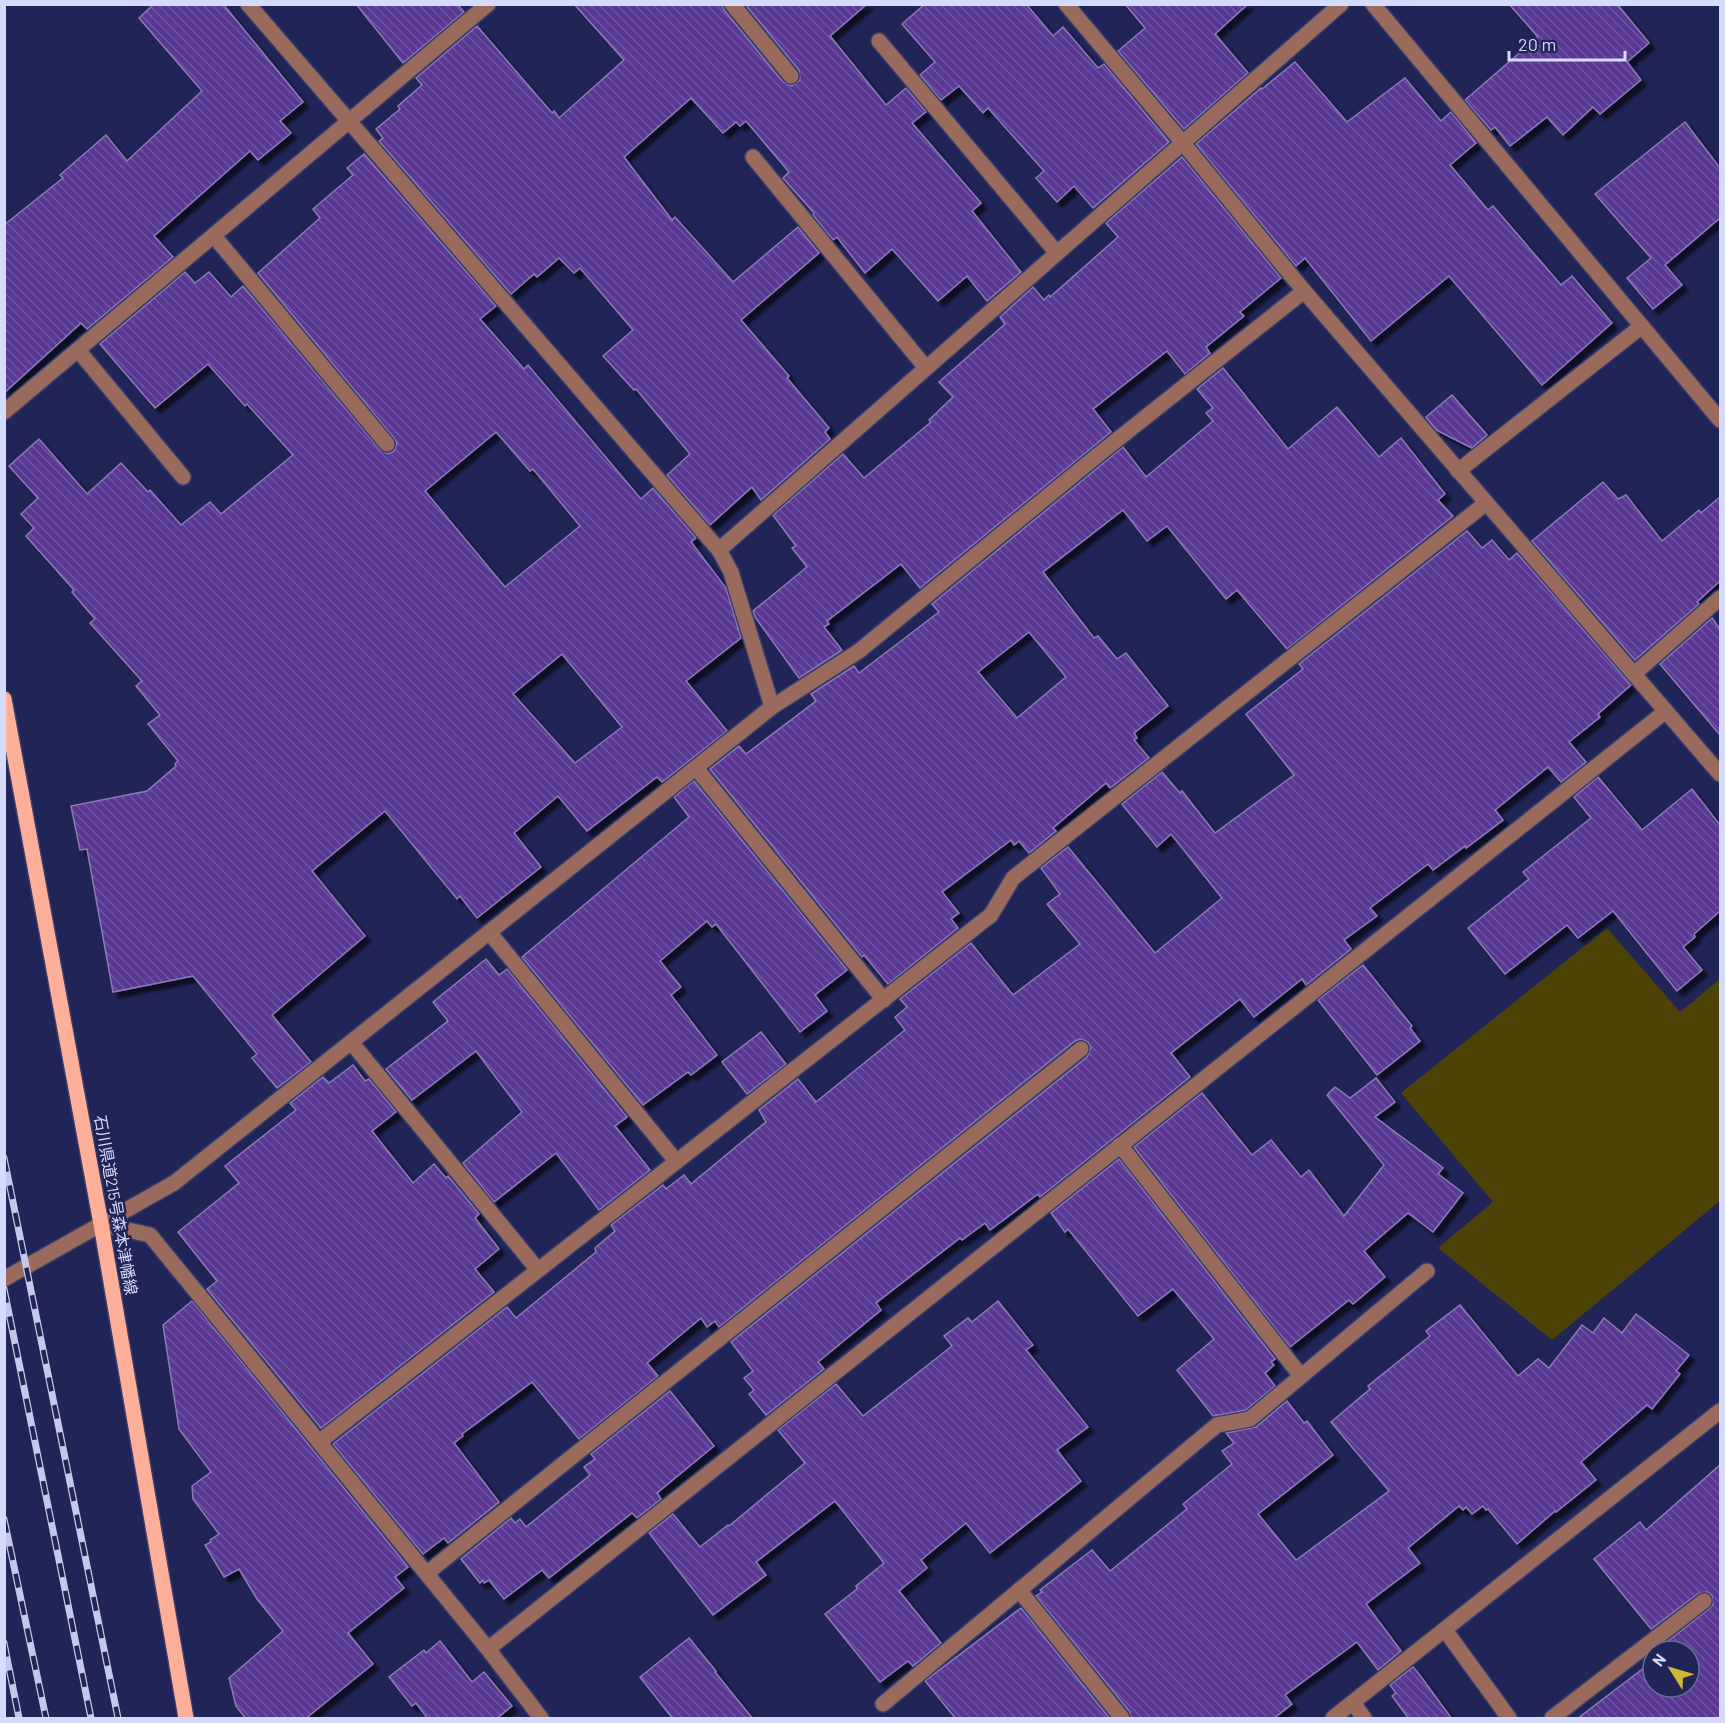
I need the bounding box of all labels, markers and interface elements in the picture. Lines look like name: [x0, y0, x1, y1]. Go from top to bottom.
scale bar: [1509, 24, 1624, 62]
text: 20 m: [1518, 33, 1556, 55]
street label: 石川県道215号森本津幡線: [91, 1114, 142, 1296]
north arrow: [1641, 1639, 1701, 1699]
text: N: [1648, 1650, 1669, 1670]

